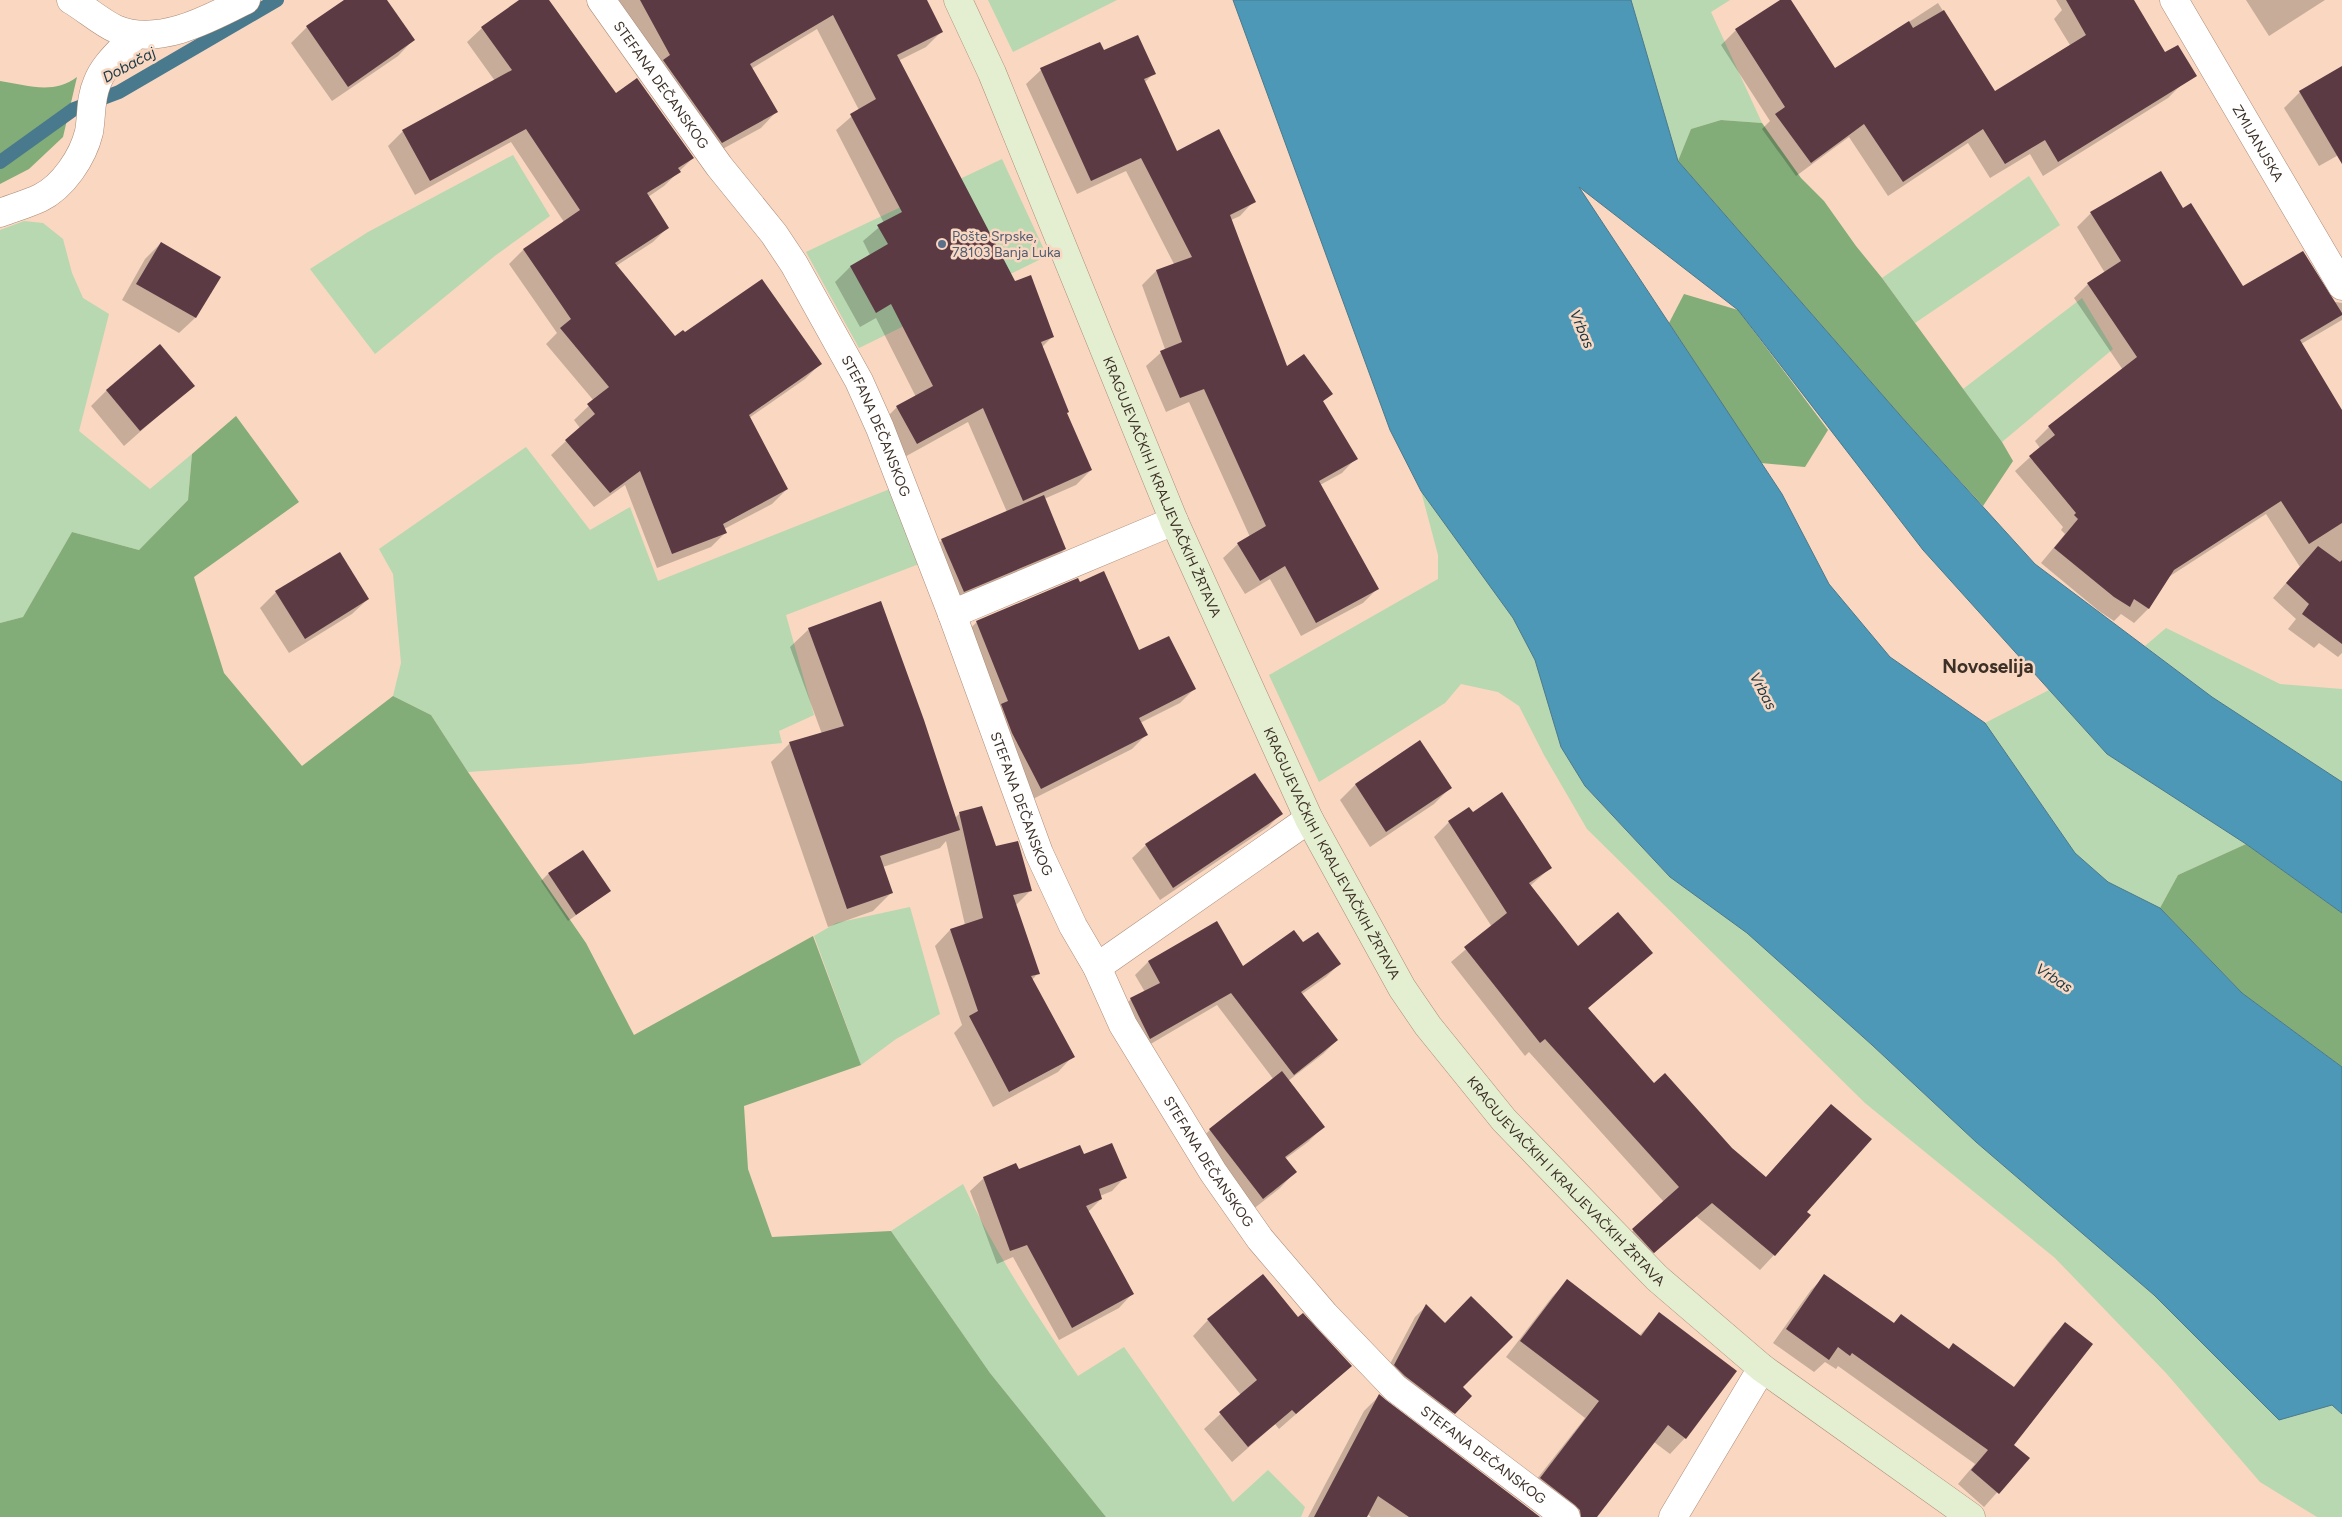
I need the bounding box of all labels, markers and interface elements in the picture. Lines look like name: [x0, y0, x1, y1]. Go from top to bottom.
street label: STEFANA DEČANSKOG: [610, 18, 712, 152]
water label: Dobačaj: [99, 43, 160, 86]
street label: ZMIJANJSKA: [2229, 102, 2287, 185]
place label: Pošte Srpske, 78103 Banja Luka: [952, 228, 1061, 261]
marker: Pošte Srpske, 78103 Banja Luka: [936, 238, 948, 250]
water label: Vrbas: [1566, 307, 1598, 351]
street label: STEFANA DEČANSKOG: [837, 352, 914, 499]
street label: KRAGUJEVAČKIH I KRALJEVAČKIH ŽRTAVA: [1099, 354, 1225, 620]
district label: Novoselija: [1942, 655, 2034, 678]
water label: Vrbas: [1746, 669, 1780, 713]
street label: KRAGUJEVAČKIH I KRALJEVAČKIH ŽRTAVA: [1260, 725, 1404, 983]
street label: STEFANA DEČANSKOG: [987, 729, 1057, 879]
water label: Vrbas: [2032, 960, 2076, 996]
street label: KRAGUJEVAČKIH I KRALJEVAČKIH ŽRTAVA: [1463, 1073, 1668, 1290]
street label: STEFANA DEČANSKOG: [1160, 1093, 1257, 1231]
street label: STEFANA DEČANSKOG: [1417, 1402, 1549, 1508]

